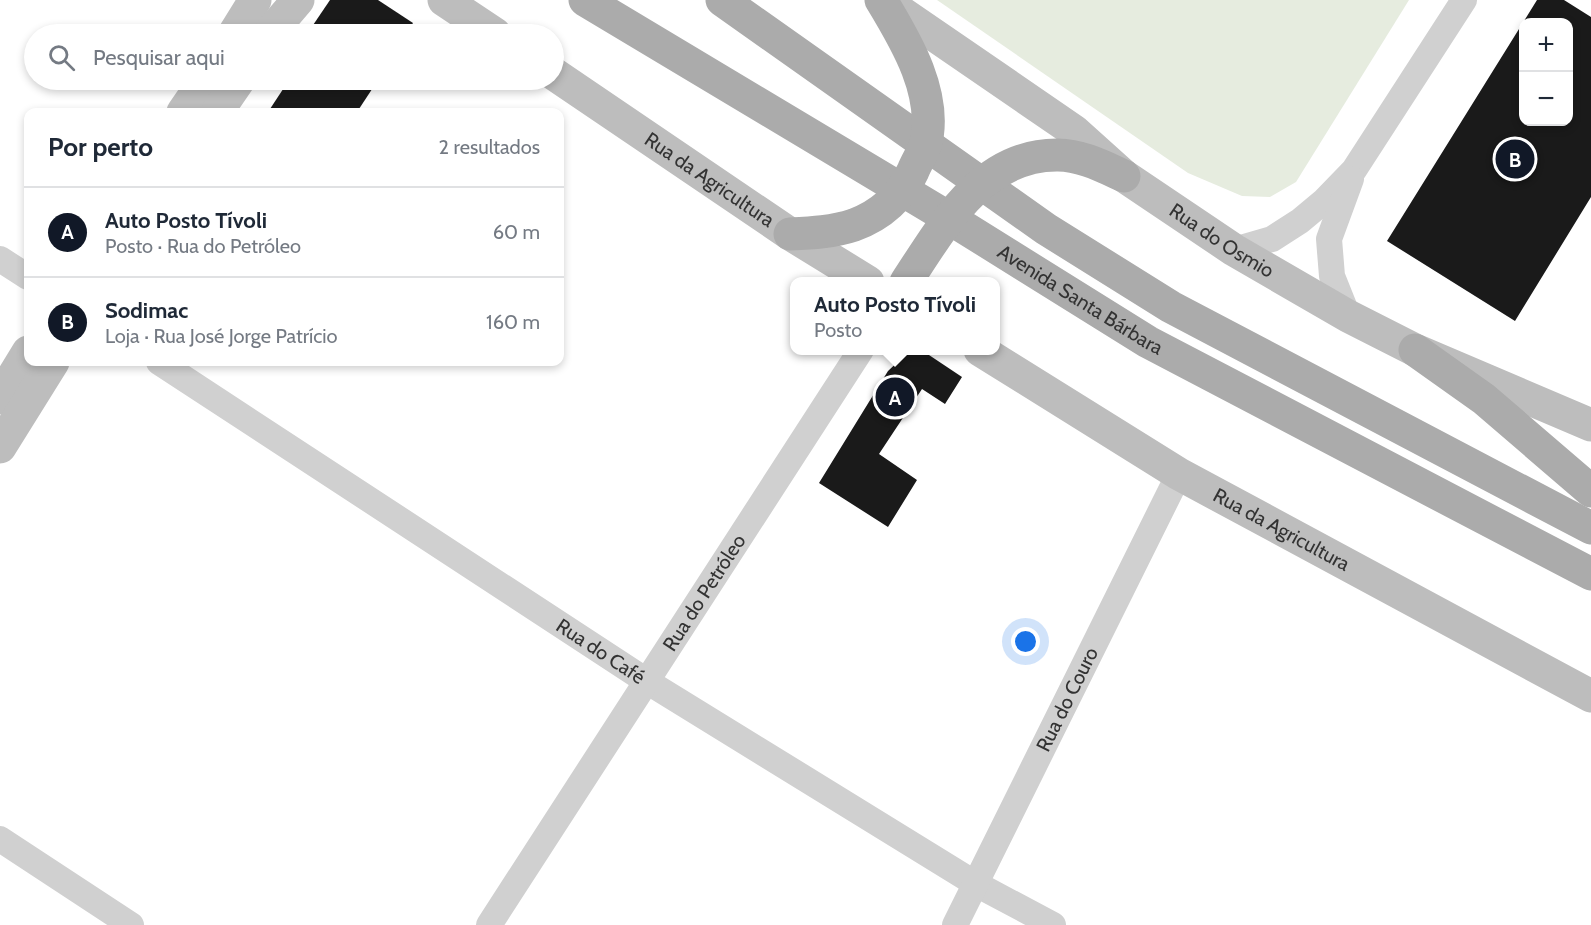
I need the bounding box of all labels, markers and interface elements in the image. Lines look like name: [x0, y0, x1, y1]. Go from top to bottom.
map controls: [1519, 18, 1573, 126]
button: +: [1519, 18, 1573, 72]
search box: [24, 24, 564, 90]
icon: search: [45, 41, 78, 74]
text: Pesquisar aqui: [93, 44, 225, 71]
button: −: [1519, 72, 1573, 126]
street label: Rua da Agricultura: [640, 127, 779, 232]
text: Por perto: [48, 131, 153, 163]
text: 2 resultados: [439, 135, 540, 159]
pin: B: [1496, 136, 1534, 182]
street label: Rua do Osmio: [1165, 198, 1278, 283]
text: Auto Posto Tívoli: [105, 207, 267, 234]
text: A: [61, 220, 74, 244]
text: 60 m: [493, 220, 540, 244]
text: Posto · Rua do Petróleo: [105, 234, 301, 258]
street label: Avenida Santa Bárbara: [993, 239, 1167, 360]
popup: [790, 277, 1000, 355]
text: Auto Posto Tívoli: [814, 291, 976, 318]
text: Sodimac: [105, 297, 188, 324]
text: B: [61, 310, 74, 334]
text: 160 m: [486, 310, 540, 334]
text: Posto: [814, 318, 862, 342]
text: Loja · Rua José Jorge Patrício: [105, 324, 338, 348]
pin: A: [876, 374, 914, 420]
street label: Rua da Agricultura: [1209, 483, 1354, 576]
street label: Rua do Petróleo: [658, 530, 751, 655]
street label: Rua do Café: [552, 613, 650, 689]
your location: [1011, 627, 1040, 656]
street label: Rua do Couro: [1031, 643, 1103, 756]

